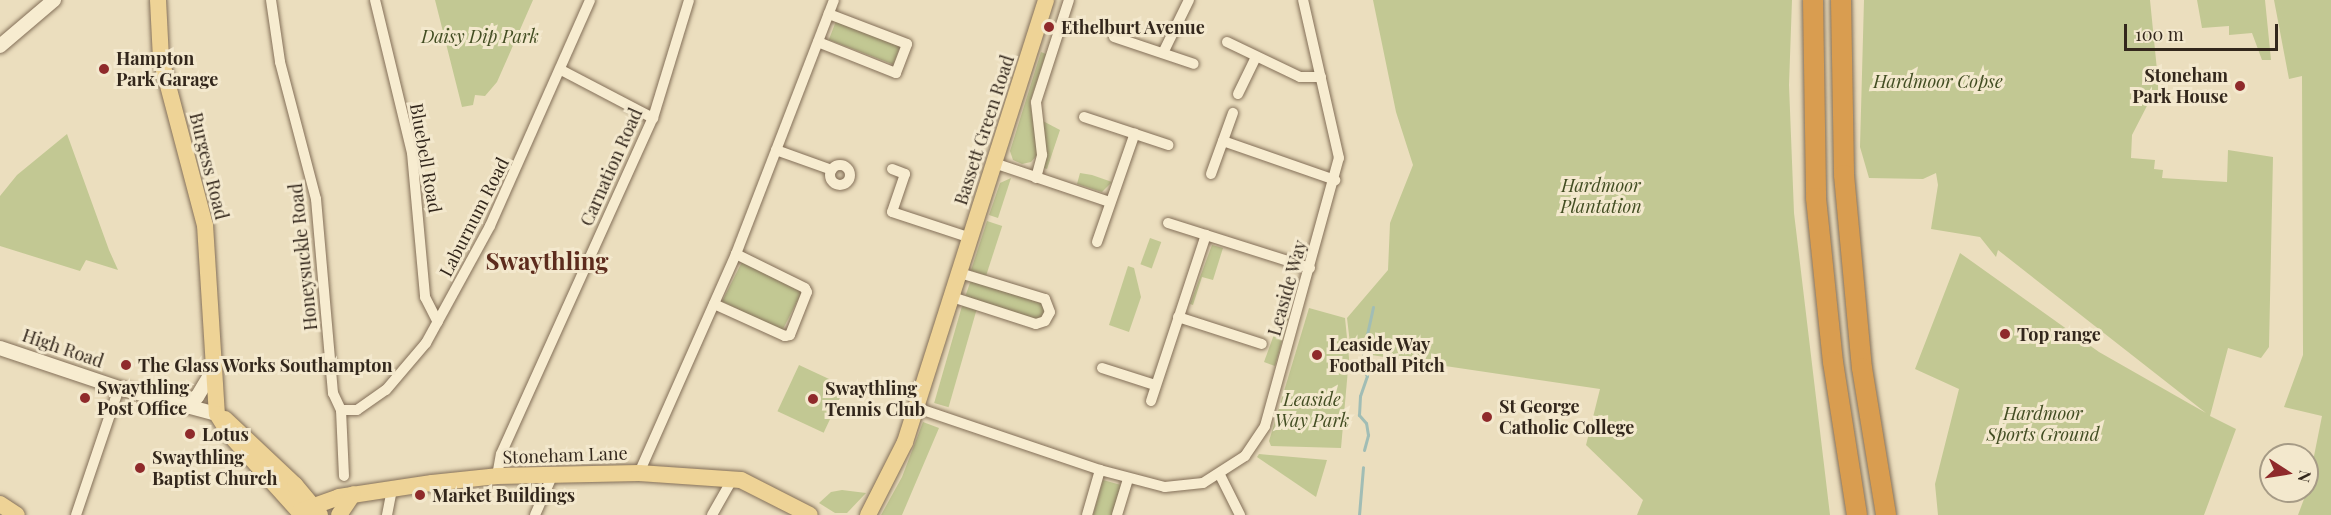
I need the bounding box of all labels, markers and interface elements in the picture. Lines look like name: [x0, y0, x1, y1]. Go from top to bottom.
scale bar: [2127, 12, 2282, 50]
place label: Ethelburt Avenue: [1061, 16, 1206, 38]
marker: Ethelburt Avenue: [1042, 20, 1056, 34]
text: 100 m: [2135, 22, 2184, 46]
park label: Daisy Dip Park: [421, 25, 539, 47]
place label: Hampton Park Garage: [116, 48, 218, 90]
street label: Bassett Green Road: [950, 52, 1018, 208]
marker: Hampton Park Garage: [97, 62, 111, 76]
place label: Stoneham Park House: [2132, 65, 2228, 107]
park label: Hardmoor Copse: [1873, 70, 2003, 92]
marker: Stoneham Park House: [2233, 79, 2247, 93]
street label: Bluebell Road: [406, 102, 446, 214]
street label: Carnation Road: [575, 105, 647, 229]
street label: Burgess Road: [185, 110, 233, 222]
street label: Laburnum Road: [435, 154, 513, 280]
park label: Hardmoor Plantation: [1560, 175, 1642, 218]
street label: Honeysuckle Road: [285, 182, 321, 332]
street label: Leaside Way: [1263, 237, 1311, 339]
district label: Swaythling: [485, 247, 609, 275]
place label: Top range: [2017, 323, 2101, 345]
street label: High Road: [20, 324, 106, 372]
marker: Top range: [1998, 327, 2012, 341]
place label: Leaside Way Football Pitch: [1329, 334, 1445, 376]
marker: Leaside Way Football Pitch: [1310, 348, 1324, 362]
place label: The Glass Works Southampton: [138, 354, 393, 376]
marker: The Glass Works Southampton: [119, 358, 133, 372]
place label: Swaythling Post Office: [97, 377, 189, 420]
place label: Swaythling Tennis Club: [825, 378, 925, 420]
park label: Leaside Way Park: [1275, 389, 1349, 432]
marker: Swaythling Post Office: [78, 391, 92, 405]
marker: Swaythling Tennis Club: [806, 392, 820, 406]
place label: St George Catholic College: [1499, 396, 1634, 438]
park label: Hardmoor Sports Ground: [1987, 403, 2099, 446]
marker: St George Catholic College: [1480, 410, 1494, 424]
place label: Lotus: [202, 423, 249, 445]
marker: Lotus: [183, 427, 197, 441]
street label: Stoneham Lane: [502, 442, 628, 468]
north arrow: [2259, 443, 2319, 503]
place label: Swaythling Baptist Church: [152, 447, 278, 490]
marker: Swaythling Baptist Church: [133, 461, 147, 475]
text: N: [2294, 469, 2317, 484]
place label: Market Buildings: [432, 484, 575, 506]
marker: Market Buildings: [413, 488, 427, 502]

